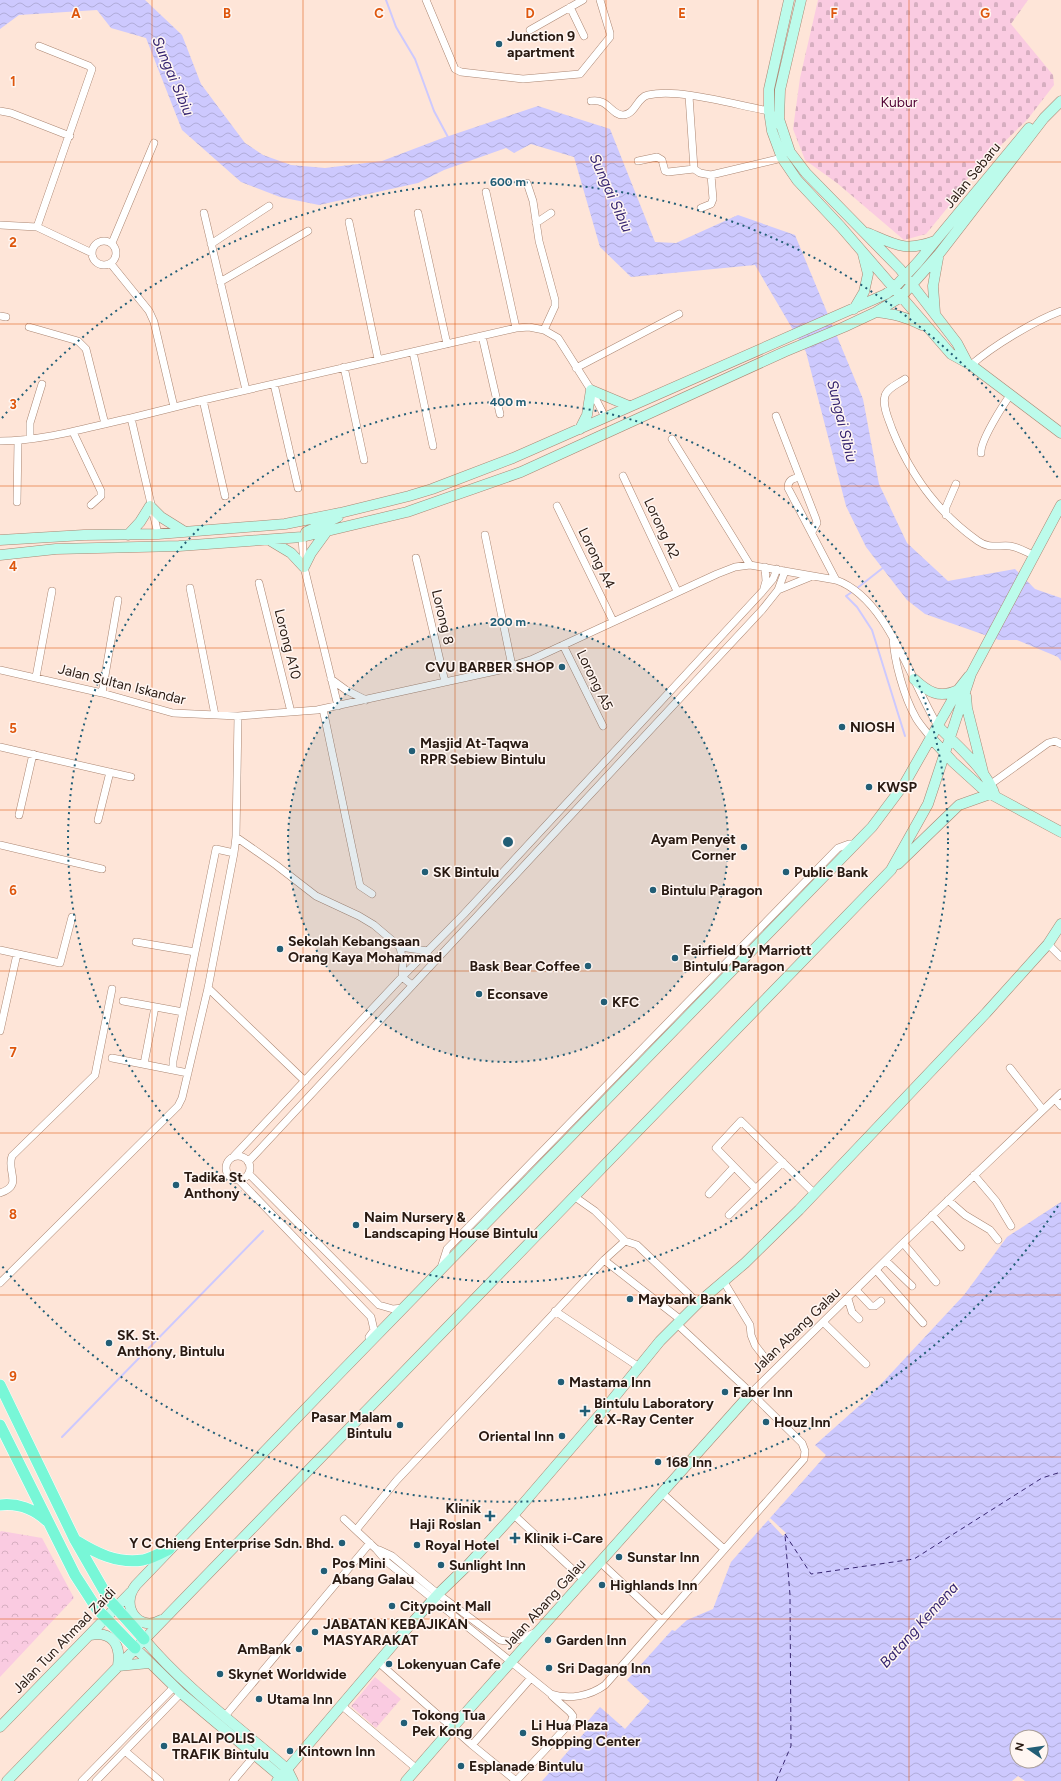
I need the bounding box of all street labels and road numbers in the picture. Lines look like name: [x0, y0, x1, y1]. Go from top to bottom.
street label: Jalan Sebaru: [941, 139, 1004, 212]
street label: Lorong A2: [640, 495, 683, 561]
street label: Lorong A4: [574, 525, 619, 592]
street label: Lorong 8: [428, 588, 457, 646]
street label: Lorong A10: [271, 607, 304, 681]
street label: Lorong A5: [573, 647, 616, 713]
street label: Jalan Sultan Iskandar: [56, 660, 188, 709]
street label: Jalan Abang Galau: [749, 1284, 844, 1377]
street label: Jalan Abang Galau: [499, 1556, 589, 1653]
street label: Jalan Tun Ahmad Zaidi: [9, 1584, 119, 1697]

